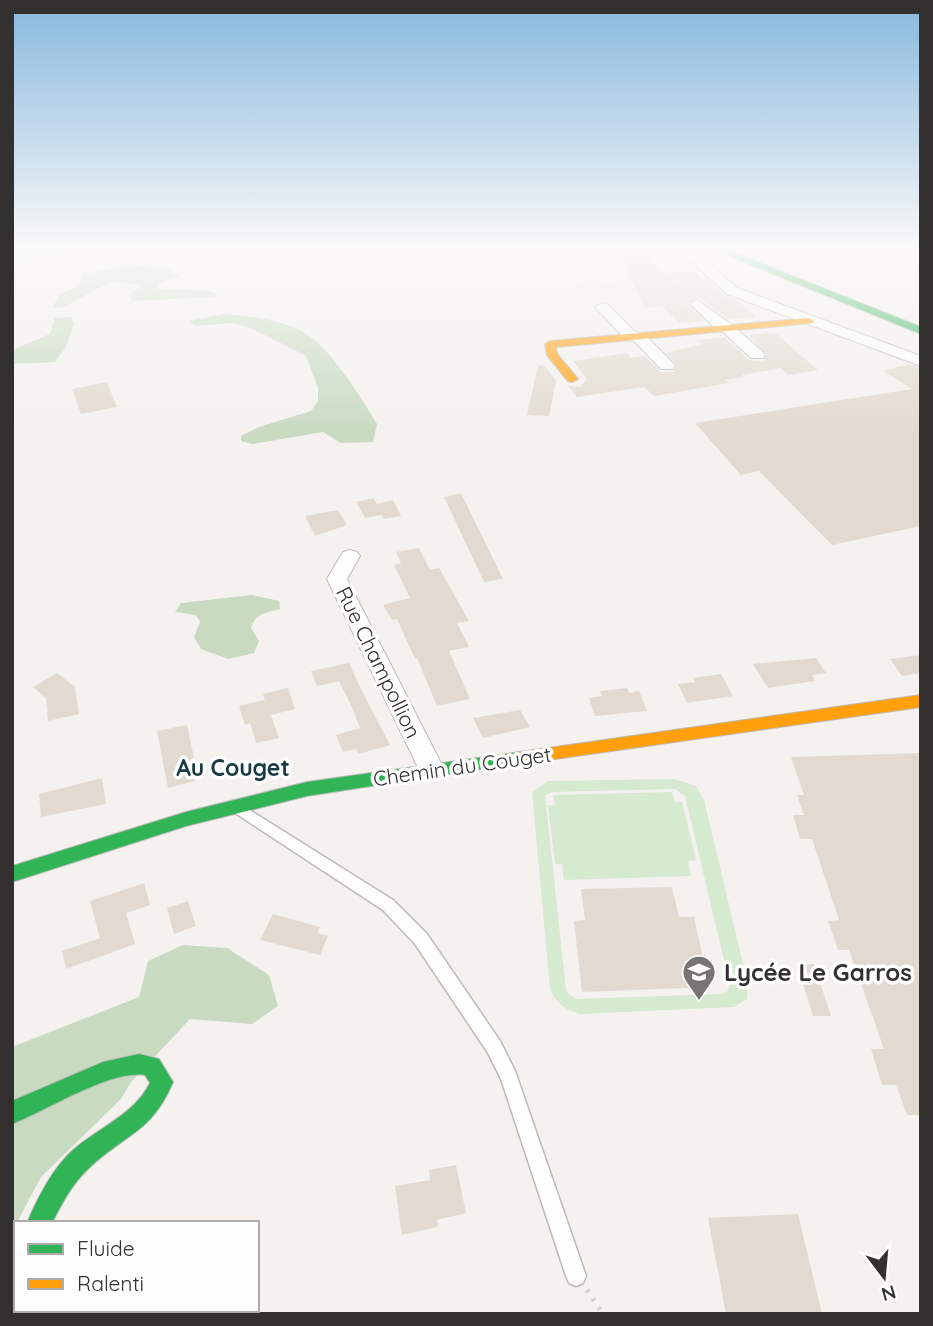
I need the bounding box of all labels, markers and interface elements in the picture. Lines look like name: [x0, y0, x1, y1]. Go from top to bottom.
street label: Rue Champollion: [331, 582, 427, 742]
street label: Chemin du Couget: [371, 741, 553, 791]
district label: Au Couget: [176, 753, 290, 782]
school or university icon: Lycée Le Garros: [680, 953, 718, 1002]
place label: Lycée Le Garros: [724, 957, 912, 987]
legend: [14, 1221, 259, 1312]
text: Fluide: [77, 1235, 135, 1261]
north arrow: [849, 1242, 919, 1312]
text: Ralenti: [77, 1270, 144, 1296]
text: N: [879, 1280, 899, 1307]

